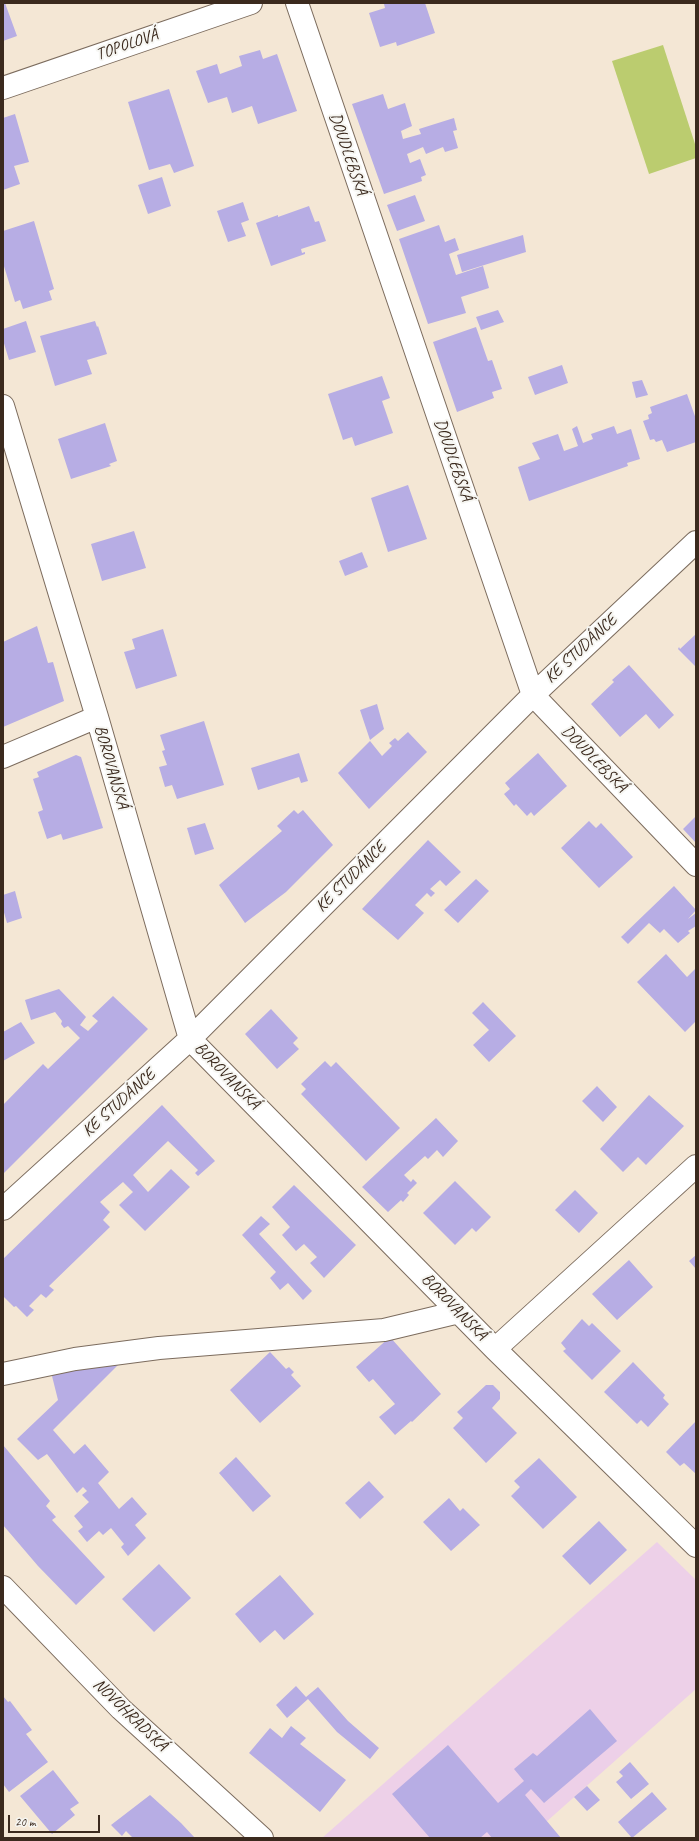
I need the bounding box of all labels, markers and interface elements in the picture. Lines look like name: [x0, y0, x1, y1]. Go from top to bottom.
street label: TOPOLOVÁ: [93, 25, 161, 65]
street label: DOUDLEBSKÁ: [324, 110, 372, 198]
street label: DOUDLEBSKÁ: [429, 416, 477, 504]
street label: KE STUDÁNCE: [541, 610, 621, 688]
street label: DOUDLEBSKÁ: [557, 721, 631, 797]
street label: BOROVANSKÁ: [89, 723, 133, 811]
street label: KE STUDÁNCE: [311, 837, 391, 917]
street label: BOROVANSKÁ: [190, 1038, 264, 1114]
street label: KE STUDÁNCE: [78, 1065, 160, 1141]
street label: BOROVANSKÁ: [417, 1269, 491, 1345]
street label: NOVOHRADSKÁ: [88, 1674, 172, 1756]
scale bar: [10, 1807, 102, 1833]
text: 20 m: [15, 1814, 35, 1830]

